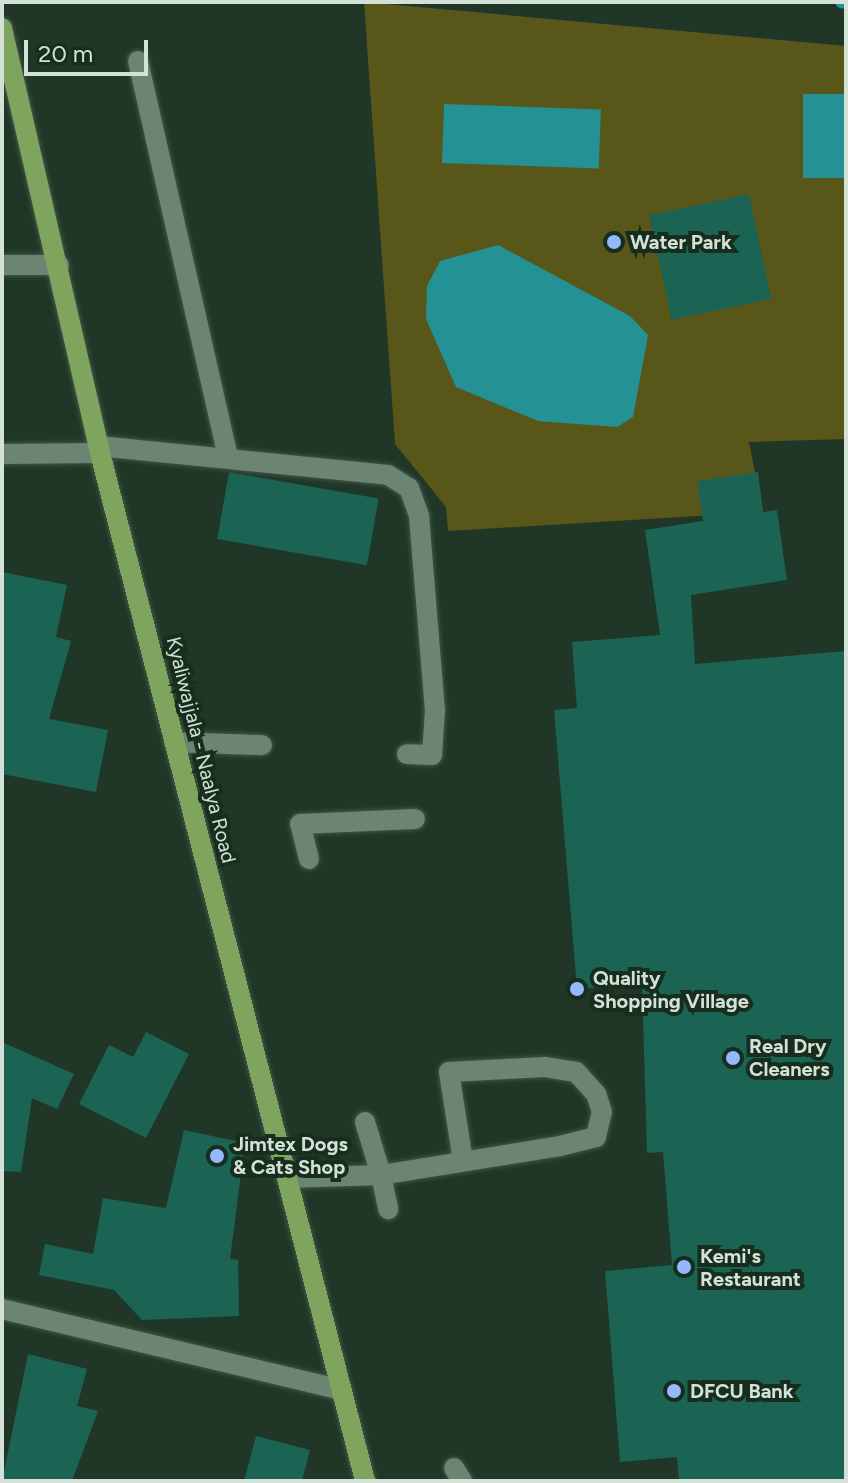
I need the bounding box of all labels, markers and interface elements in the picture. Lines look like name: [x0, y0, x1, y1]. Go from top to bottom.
scale bar: [28, 24, 152, 74]
text: 20 m: [38, 39, 93, 68]
place label: Water Park: [630, 230, 732, 254]
marker: Water Park: [605, 233, 623, 251]
street label: Kyaliwajjala - Naalya Road: [161, 634, 241, 866]
place label: Quality Shopping Village: [593, 966, 749, 1013]
marker: Quality Shopping Village: [568, 980, 586, 998]
place label: Real Dry Cleaners: [749, 1034, 829, 1081]
marker: Real Dry Cleaners: [724, 1049, 742, 1067]
place label: Jimtex Dogs & Cats Shop: [233, 1132, 348, 1179]
marker: Jimtex Dogs & Cats Shop: [208, 1147, 226, 1165]
place label: Kemi's Restaurant: [700, 1244, 801, 1291]
marker: Kemi's Restaurant: [675, 1258, 693, 1276]
place label: DFCU Bank: [690, 1379, 793, 1403]
marker: DFCU Bank: [665, 1382, 683, 1400]

